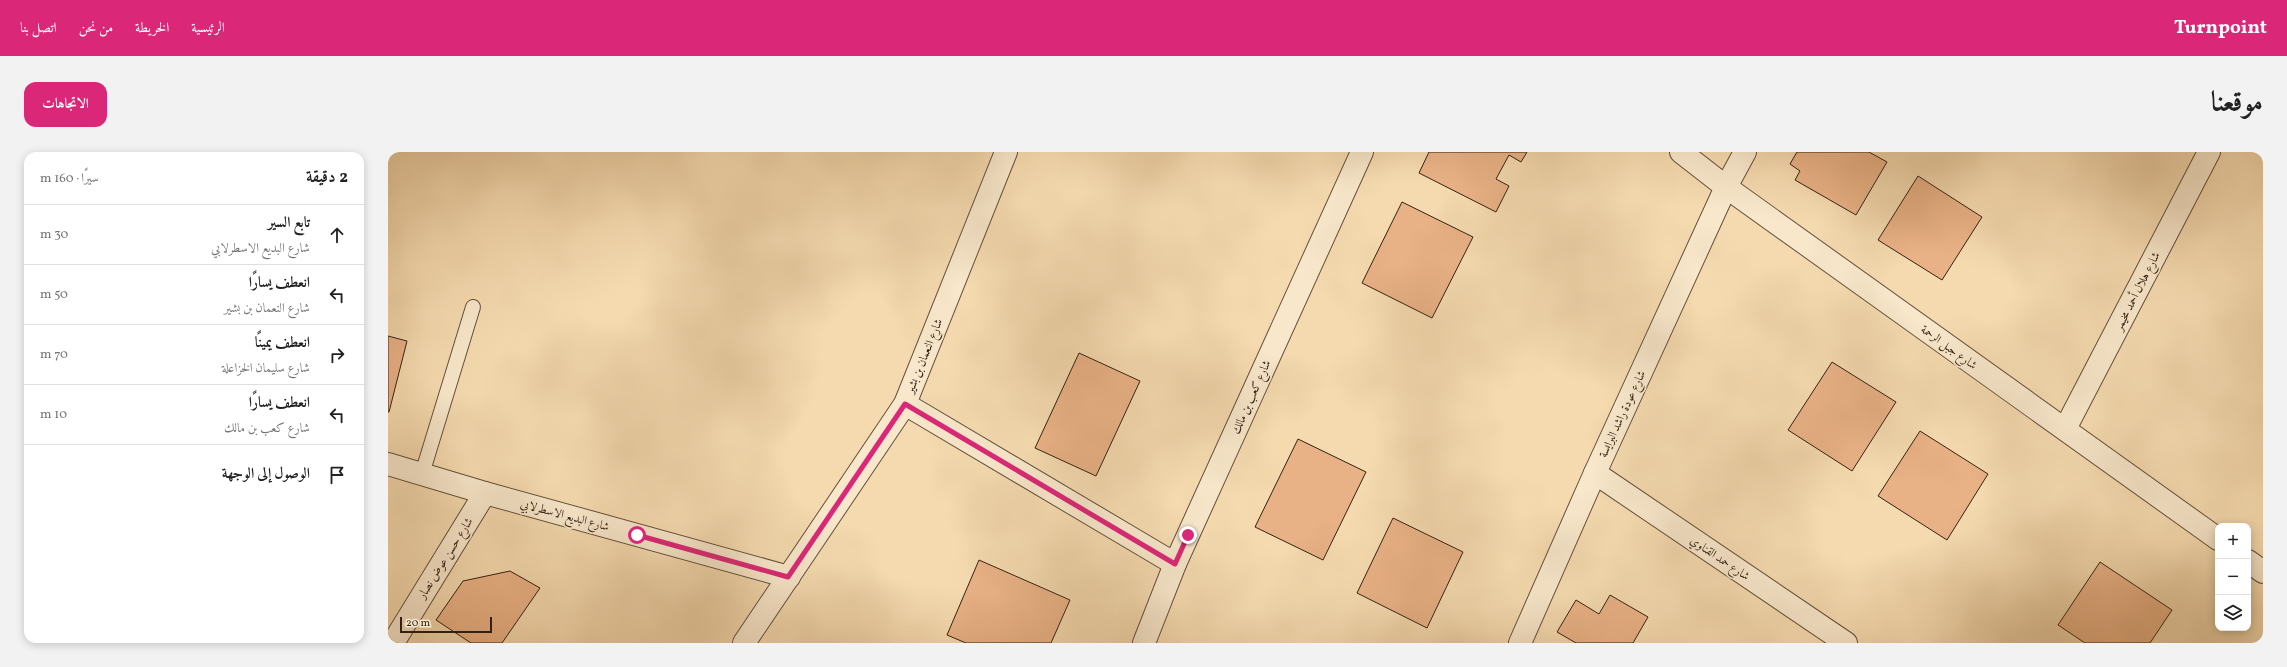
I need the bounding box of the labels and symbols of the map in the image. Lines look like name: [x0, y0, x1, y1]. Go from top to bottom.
street label: شارع هلال أحمد مخيمر: [2109, 249, 2166, 336]
street label: شارع النعمان بن بشير: [902, 316, 949, 399]
street label: شارع جبل الرحمة: [1916, 322, 1980, 375]
street label: شارع كعب بن مالك: [1228, 358, 1277, 438]
street label: شارع عودة راشد البرايسة: [1596, 368, 1652, 462]
street label: شارع البديع الاسطرلابي: [518, 496, 611, 538]
street label: شارع حسن عوض نصار: [414, 515, 479, 604]
route start: [628, 526, 646, 544]
route end: [1179, 526, 1197, 544]
street label: شارع حمد القناوي: [1685, 533, 1753, 586]
scale bar: [400, 615, 492, 634]

